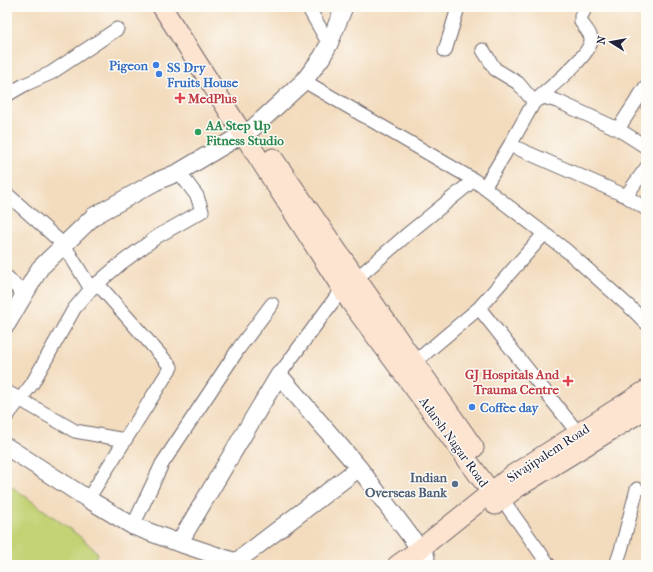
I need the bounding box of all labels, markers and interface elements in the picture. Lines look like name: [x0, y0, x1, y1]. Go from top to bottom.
north arrow: [591, 22, 631, 62]
text: N: [594, 34, 609, 46]
place label: Pigeon: [109, 58, 148, 74]
marker: Pigeon: [151, 60, 161, 70]
place label: SS Dry Fruits House: [166, 60, 239, 90]
marker: SS Dry Fruits House: [154, 69, 164, 79]
place label: MedPlus: [187, 91, 237, 106]
marker: MedPlus: [175, 93, 185, 103]
place label: AA Step Up Fitness Studio: [205, 118, 284, 148]
marker: AA Step Up Fitness Studio: [193, 127, 203, 137]
place label: GJ Hospitals And Trauma Centre: [465, 367, 560, 397]
marker: GJ Hospitals And Trauma Centre: [562, 375, 574, 387]
street label: Adarsh Nagar Road: [416, 393, 492, 491]
place label: Coffee day: [480, 400, 540, 416]
marker: Coffee day: [467, 402, 477, 412]
street label: Sivajipalem Road: [504, 420, 593, 485]
place label: Indian Overseas Bank: [365, 470, 448, 500]
marker: Indian Overseas Bank: [450, 479, 460, 489]

